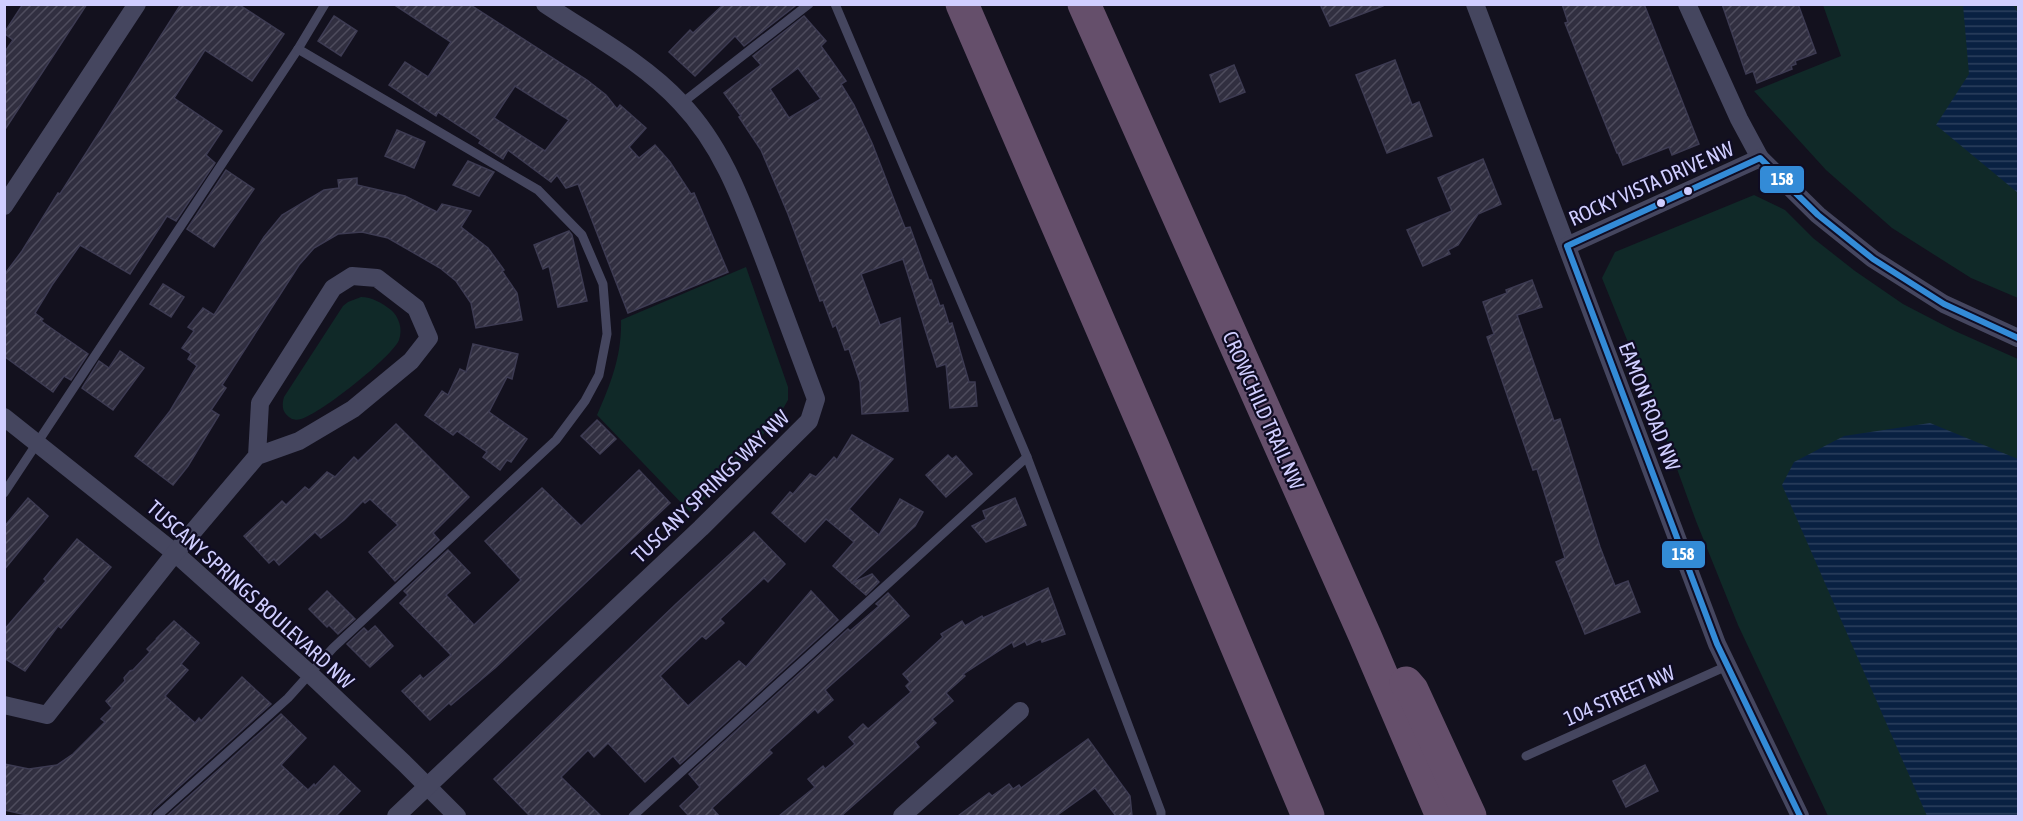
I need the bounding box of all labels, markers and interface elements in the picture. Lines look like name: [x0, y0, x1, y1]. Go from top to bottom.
street label: ROCKY VISTA DRIVE NW: [1565, 136, 1738, 230]
line badge: 158: [1759, 165, 1805, 194]
text: 158: [1771, 170, 1794, 188]
unlabelled marker: [1682, 185, 1694, 197]
unlabelled marker: [1655, 197, 1667, 209]
street label: CROWCHILD TRAIL NW: [1218, 327, 1310, 493]
street label: EAMON ROAD NW: [1614, 338, 1686, 474]
street label: TUSCANY SPRINGS WAY NW: [627, 404, 794, 567]
street label: TUSCANY SPRINGS BOULEVARD NW: [143, 495, 360, 694]
line badge: 158: [1661, 540, 1706, 569]
text: 158: [1672, 545, 1695, 563]
street label: 104 STREET NW: [1560, 660, 1679, 730]

